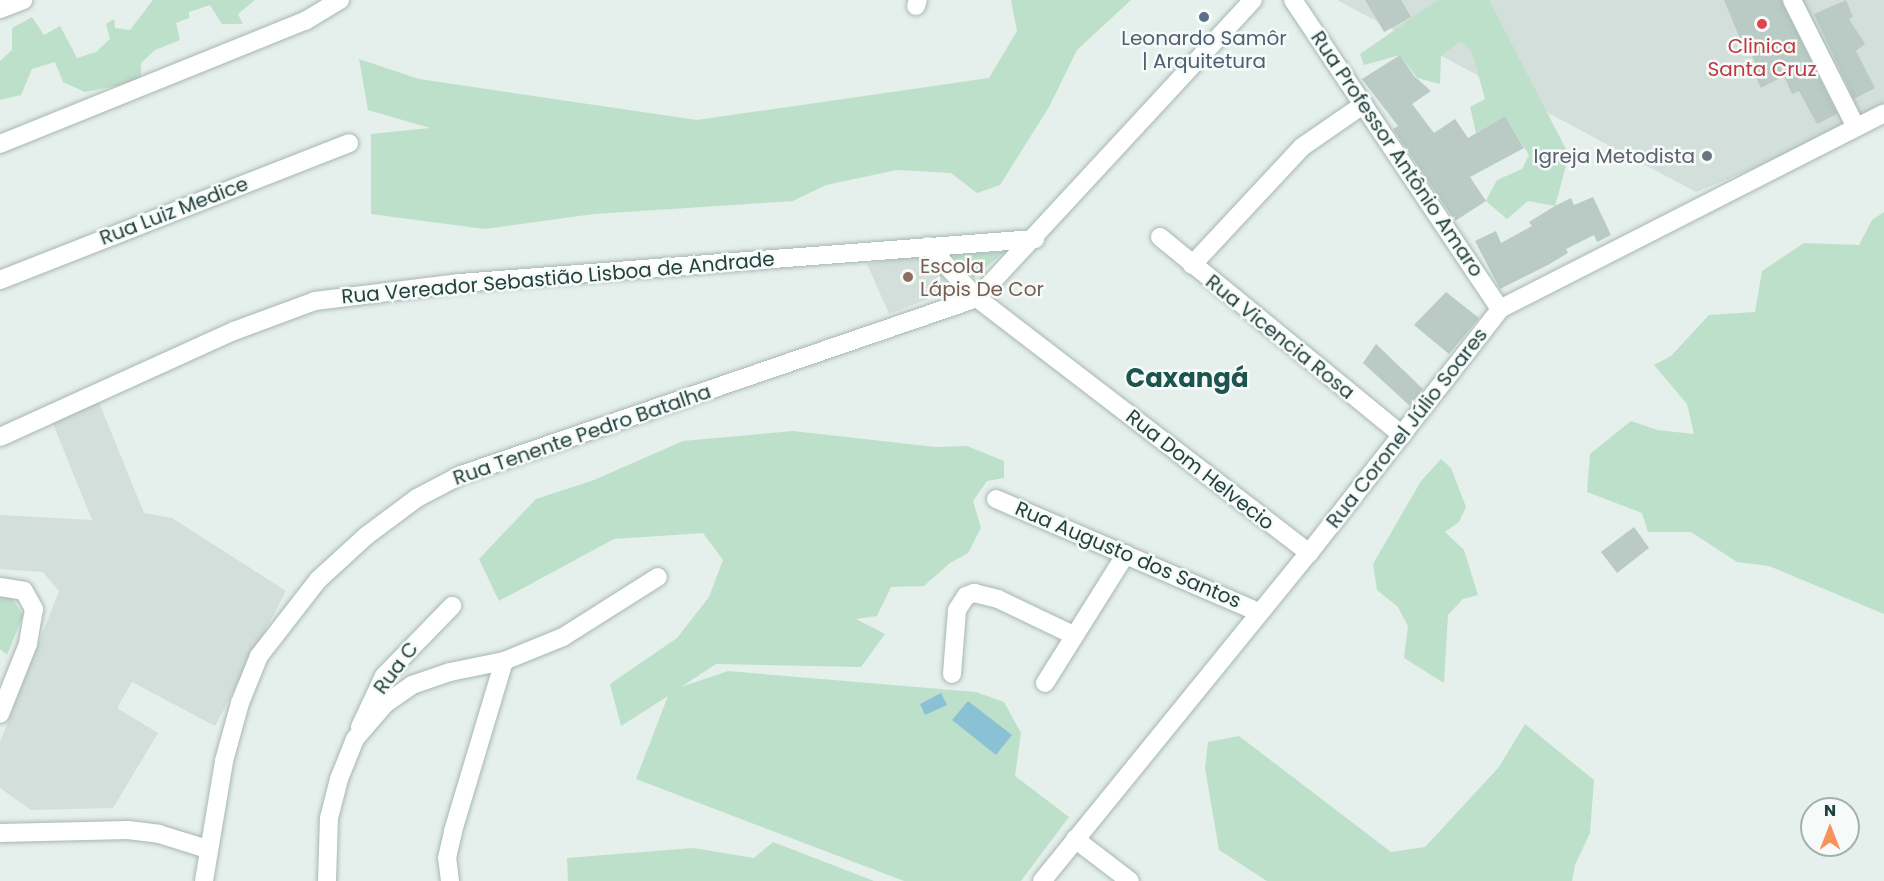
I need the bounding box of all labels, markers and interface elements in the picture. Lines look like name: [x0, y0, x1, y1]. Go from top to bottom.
marker: Leonardo Samôr | Arquitetura: [1197, 10, 1211, 24]
marker: Clinica Santa Cruz: [1753, 15, 1771, 33]
place label: Leonardo Samôr | Arquitetura: [1121, 27, 1287, 74]
street label: Rua Professor Antônio Amaro: [1306, 27, 1488, 281]
place label: Clinica Santa Cruz: [1708, 35, 1816, 82]
place label: Igreja Metodista: [1534, 144, 1695, 168]
marker: Igreja Metodista: [1700, 149, 1714, 163]
street label: Rua Luiz Medice: [96, 172, 252, 250]
street label: Rua Vereador Sebastião Lisboa de Andrade: [340, 247, 776, 309]
place label: Escola Lápis De Cor: [920, 254, 1044, 301]
marker: Escola Lápis De Cor: [901, 270, 915, 284]
street label: Rua Vicencia Rosa: [1201, 270, 1359, 404]
street label: Rua Coronel Júlio Soares: [1321, 323, 1493, 533]
district label: Caxangá: [1125, 363, 1249, 395]
street label: Rua Tenente Pedro Batalha: [450, 380, 714, 490]
street label: Rua Dom Helvecio: [1121, 405, 1279, 535]
street label: Rua Augusto dos Santos: [1011, 496, 1245, 614]
street label: Rua C: [369, 637, 423, 699]
north arrow: [1800, 797, 1860, 857]
text: N: [1824, 799, 1836, 822]

